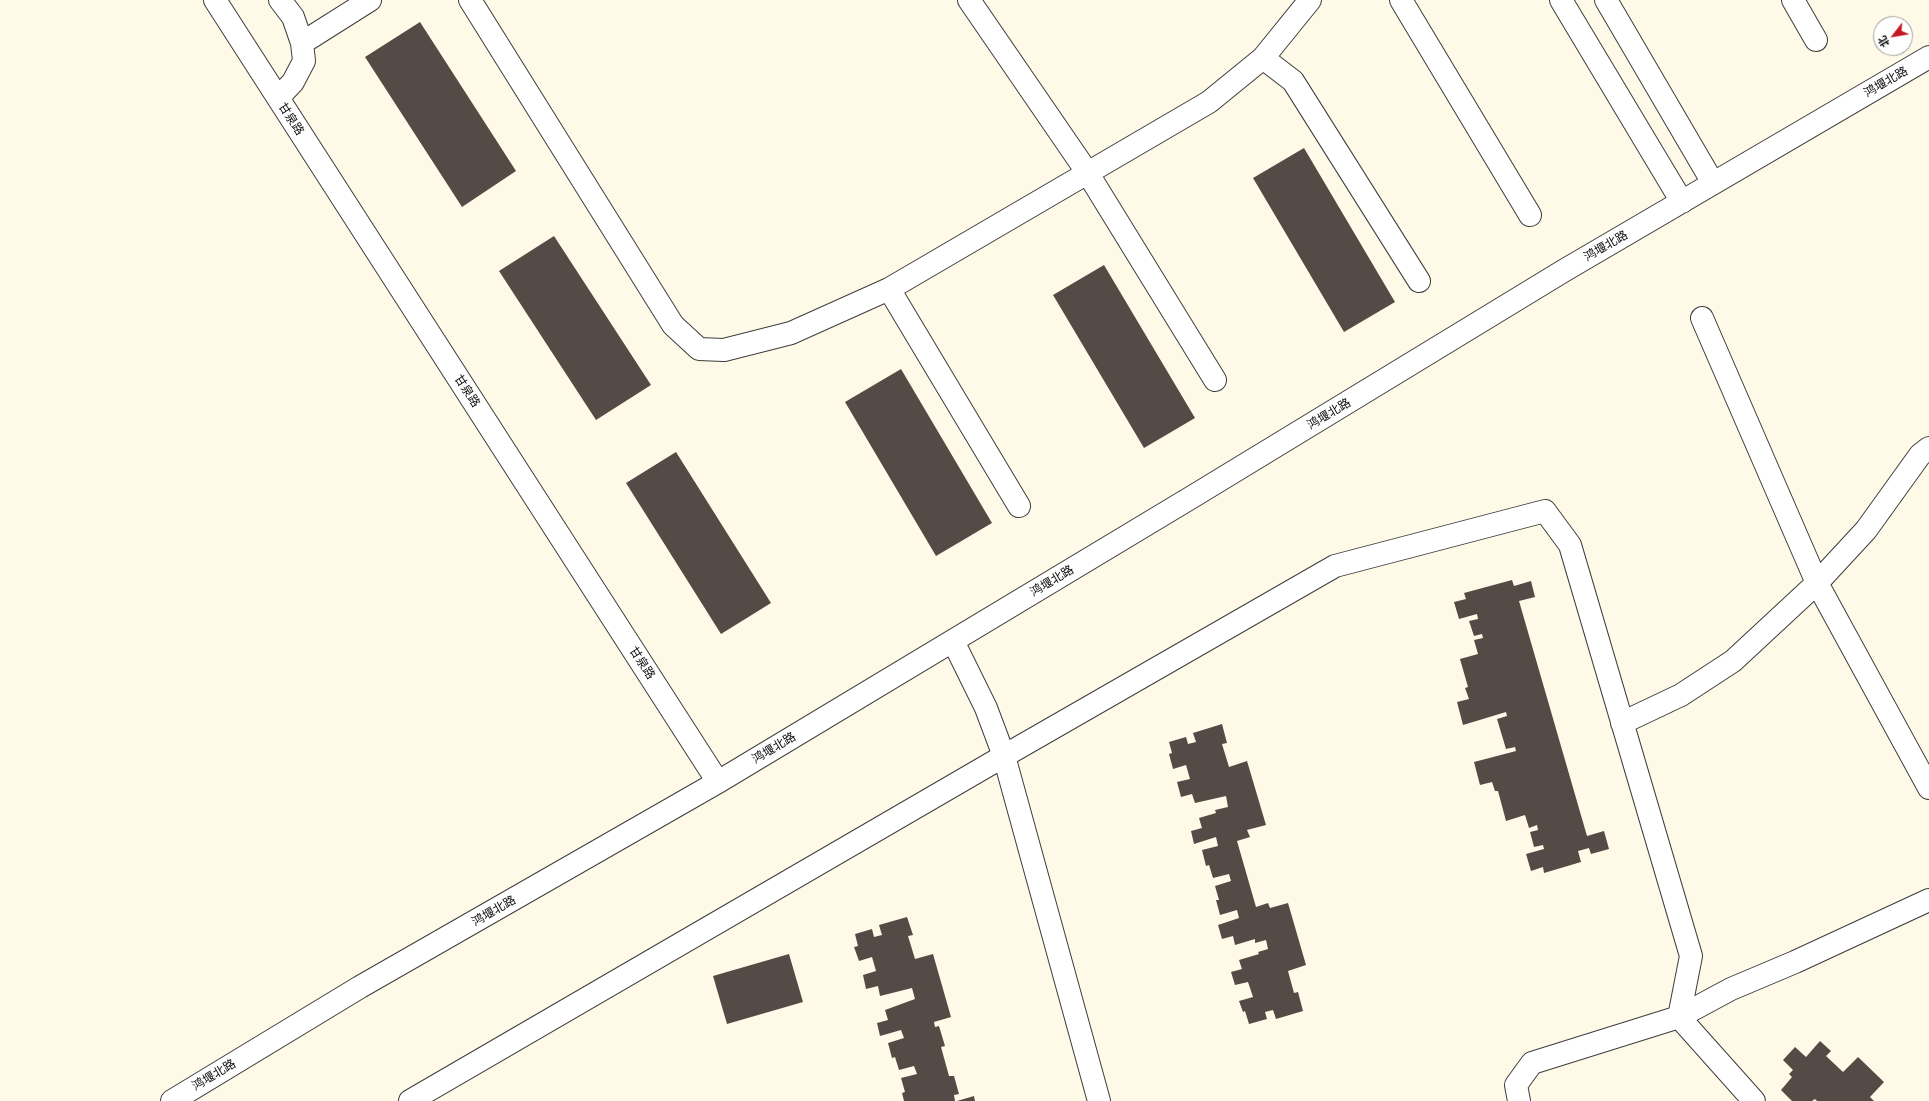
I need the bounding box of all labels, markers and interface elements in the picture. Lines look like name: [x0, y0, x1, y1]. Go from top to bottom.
north arrow: [1873, 16, 1913, 56]
text: 北: [1874, 33, 1892, 51]
street label: 鸿堰北路: [1862, 64, 1910, 100]
street label: 甘泉路: [275, 100, 307, 138]
street label: 鸿堰北路: [1582, 228, 1630, 264]
street label: 甘泉路: [451, 372, 483, 410]
street label: 鸿堰北路: [1305, 395, 1353, 433]
street label: 鸿堰北路: [1028, 562, 1076, 600]
street label: 甘泉路: [626, 644, 658, 682]
street label: 鸿堰北路: [750, 729, 798, 767]
street label: 鸿堰北路: [470, 893, 518, 929]
street label: 鸿堰北路: [190, 1056, 238, 1094]

